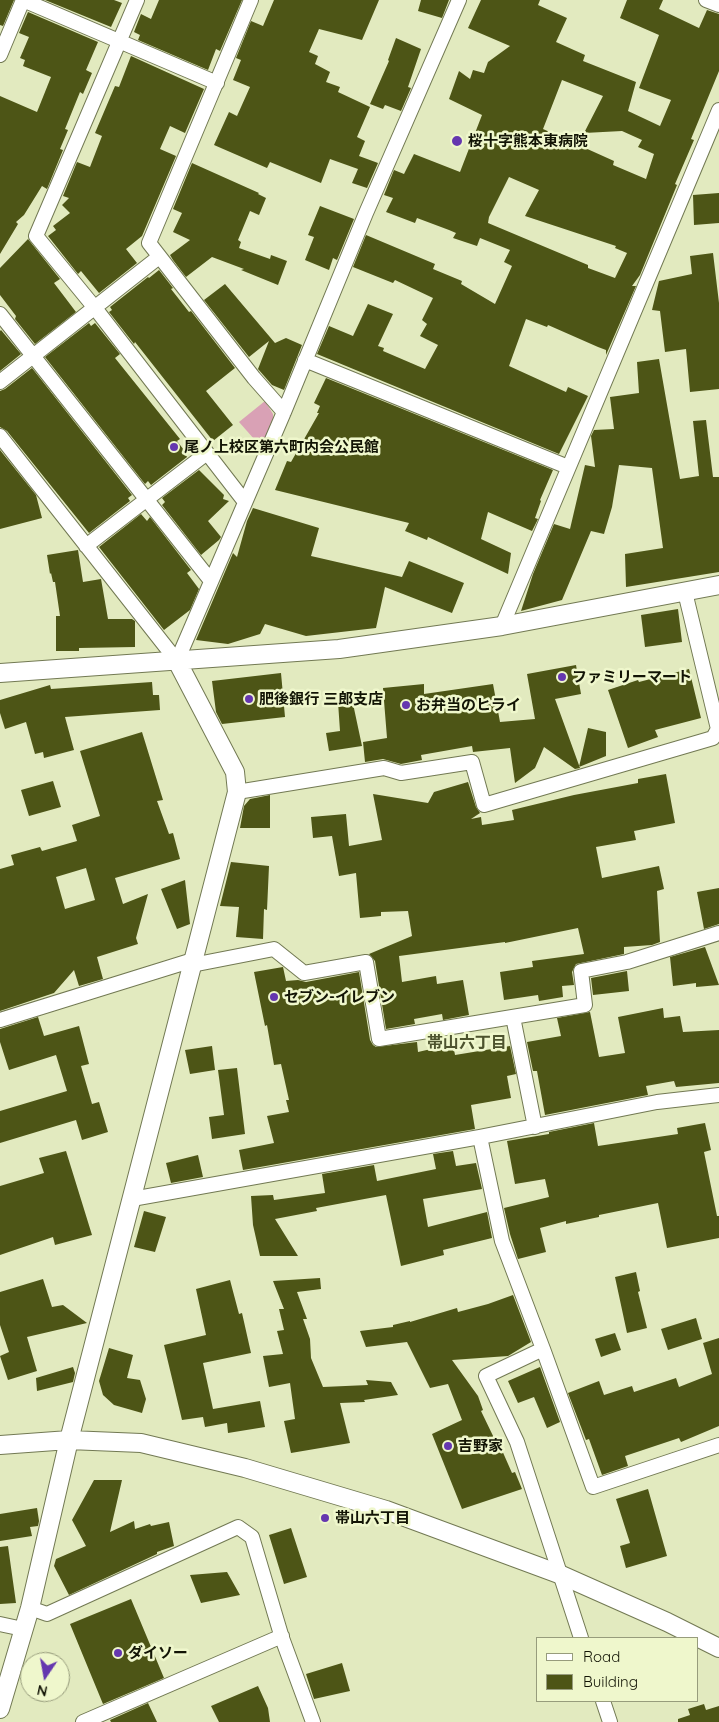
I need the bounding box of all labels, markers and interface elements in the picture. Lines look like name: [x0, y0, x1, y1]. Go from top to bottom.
place label: 桜十字熊本東病院: [468, 132, 588, 150]
marker: 桜十字熊本東病院: [450, 134, 464, 148]
place label: 尾ノ上校区第六町内会公民館: [184, 438, 379, 456]
marker: 尾ノ上校区第六町内会公民館: [168, 441, 180, 453]
place label: ファミリーマート: [572, 668, 692, 686]
marker: ファミリーマート: [556, 671, 568, 683]
place label: 肥後銀行 三郎支店: [259, 690, 383, 708]
marker: 肥後銀行 三郎支店: [243, 693, 255, 705]
place label: お弁当のヒライ: [416, 696, 521, 714]
marker: お弁当のヒライ: [400, 699, 412, 711]
place label: セブン-イレブン: [284, 988, 395, 1006]
marker: セブン-イレブン: [268, 991, 280, 1003]
district label: 帯山六丁目: [427, 1033, 507, 1053]
place label: 吉野家: [458, 1437, 503, 1455]
marker: 吉野家: [442, 1440, 454, 1452]
place label: 帯山六丁目: [335, 1509, 410, 1527]
marker: 帯山六丁目: [319, 1512, 331, 1524]
legend: [536, 1637, 699, 1702]
place label: ダイソー: [128, 1644, 188, 1662]
marker: ダイソー: [112, 1647, 124, 1659]
text: Road: [583, 1647, 620, 1666]
north arrow: [20, 1652, 70, 1702]
text: Building: [583, 1672, 638, 1691]
text: N: [35, 1681, 49, 1701]

